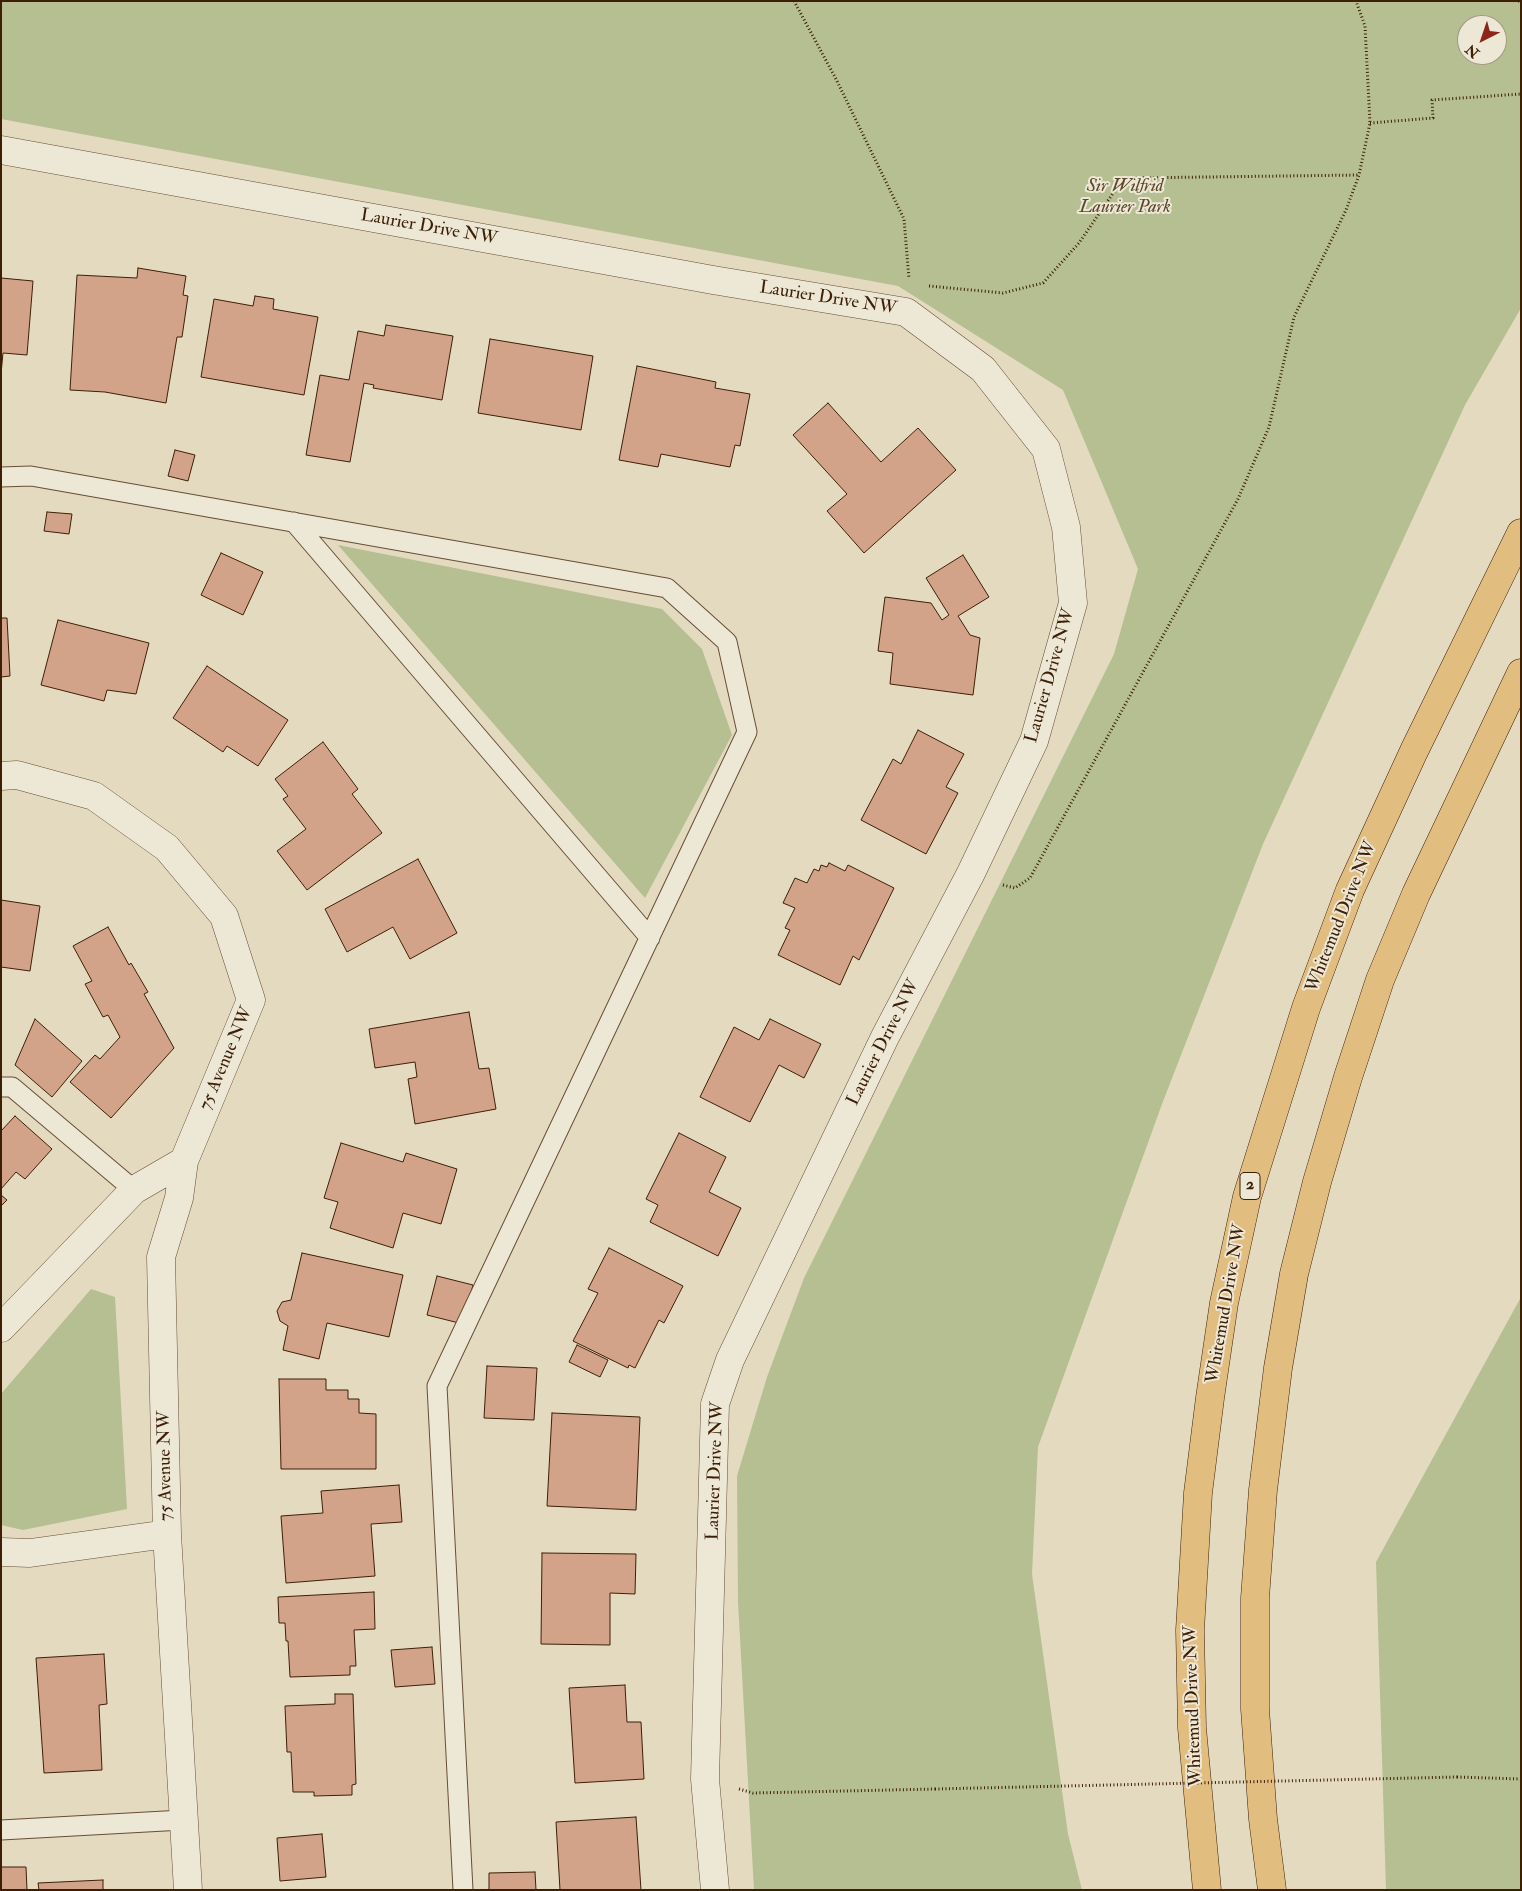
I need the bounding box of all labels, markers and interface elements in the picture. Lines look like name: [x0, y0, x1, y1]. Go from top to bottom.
north arrow: [1457, 15, 1507, 65]
text: N: [1462, 40, 1483, 61]
park label: Sir Wilfrid Laurier Park: [1079, 176, 1171, 218]
street label: Laurier Drive NW: [359, 205, 499, 251]
street label: Laurier Drive NW: [758, 277, 898, 321]
street label: Laurier Drive NW: [1022, 606, 1080, 746]
street label: Whitemud Drive NW: [1302, 838, 1382, 996]
street label: Laurier Drive NW: [843, 976, 925, 1110]
street label: 75 Avenue NW: [196, 1004, 258, 1114]
road number: 2: [1240, 1172, 1260, 1200]
street label: Whitemud Drive NW: [1202, 1223, 1252, 1385]
street label: Laurier Drive NW: [703, 1401, 729, 1541]
street label: 75 Avenue NW: [154, 1411, 178, 1521]
street label: Whitemud Drive NW: [1180, 1625, 1208, 1787]

